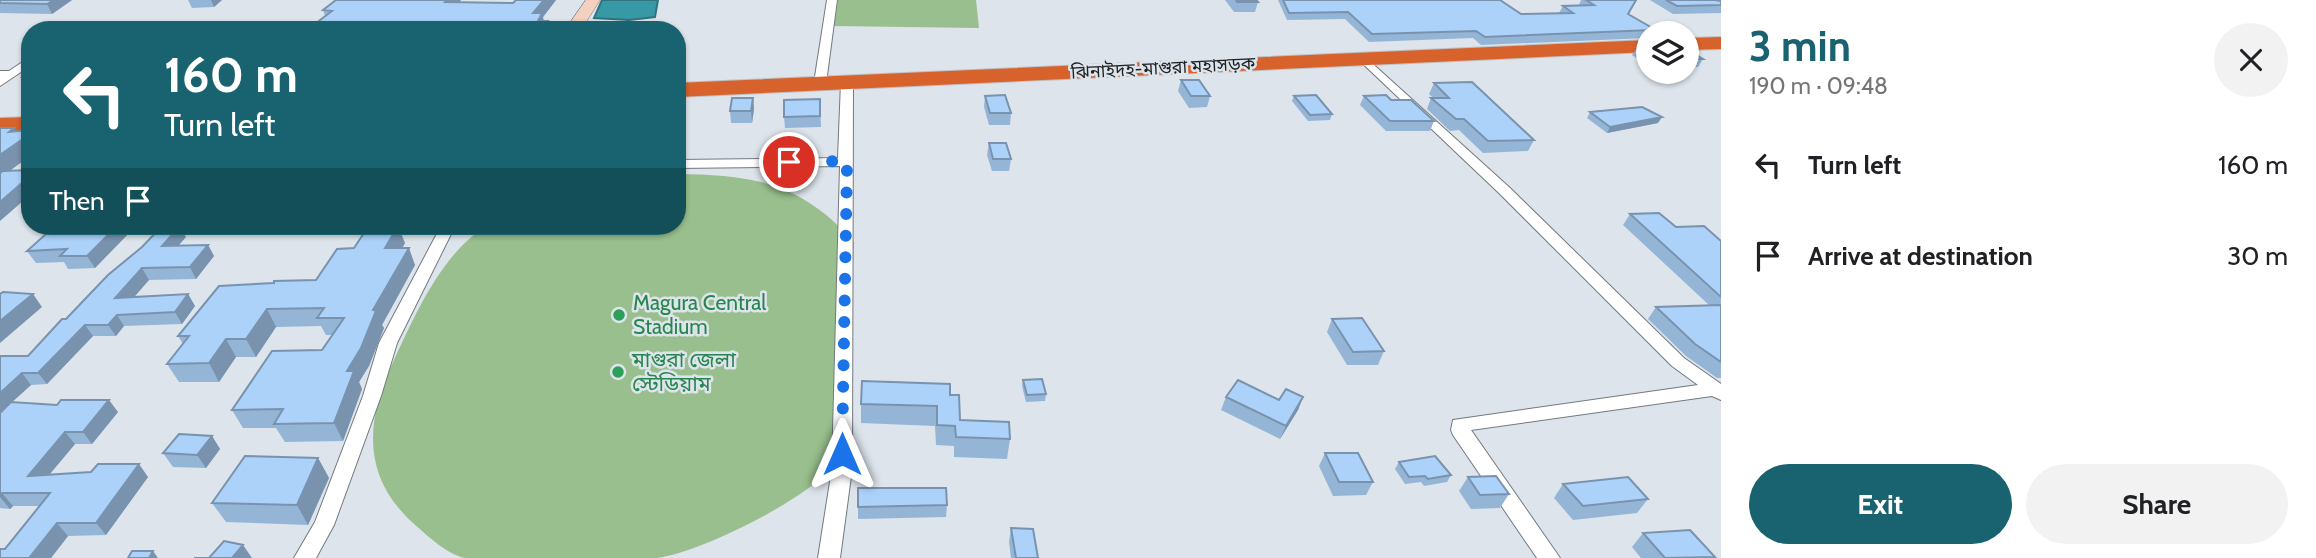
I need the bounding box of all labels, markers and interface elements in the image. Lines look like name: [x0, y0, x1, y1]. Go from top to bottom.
text: 3 min: [1749, 20, 1851, 72]
map controls: [1636, 21, 1699, 84]
button: layers: [1636, 21, 1699, 84]
button: close: [2214, 23, 2288, 97]
text: 160 m: [164, 45, 298, 104]
icon: left: [49, 49, 140, 140]
street label: ঝিনাইদহ-মাগুরা মহাসড়ক: [1069, 52, 1256, 84]
text: 190 m · 09:48: [1749, 72, 1888, 100]
text: Turn left: [164, 105, 275, 144]
pin: [759, 132, 819, 192]
icon: arrive: [770, 143, 808, 181]
icon: left: [1749, 146, 1787, 184]
text: Turn left: [1808, 149, 1901, 181]
text: 160 m: [2218, 149, 2288, 181]
icon: arrive: [119, 182, 157, 220]
text: Then: [49, 185, 105, 217]
icon: arrive: [1749, 237, 1787, 275]
text: Arrive at destination: [1808, 240, 2033, 272]
text: 30 m: [2227, 240, 2288, 272]
place label: Magura Central Stadium: [633, 290, 766, 339]
marker: Magura Central Stadium: [611, 307, 627, 323]
place label: মাগুরা জেলা স্টেডিয়াম: [631, 347, 736, 396]
marker: মাগুরা জেলা স্টেডিয়াম: [610, 364, 626, 380]
position arrow: [805, 417, 879, 491]
button: Exit: [1749, 464, 2012, 544]
button: Share: [2026, 464, 2288, 544]

